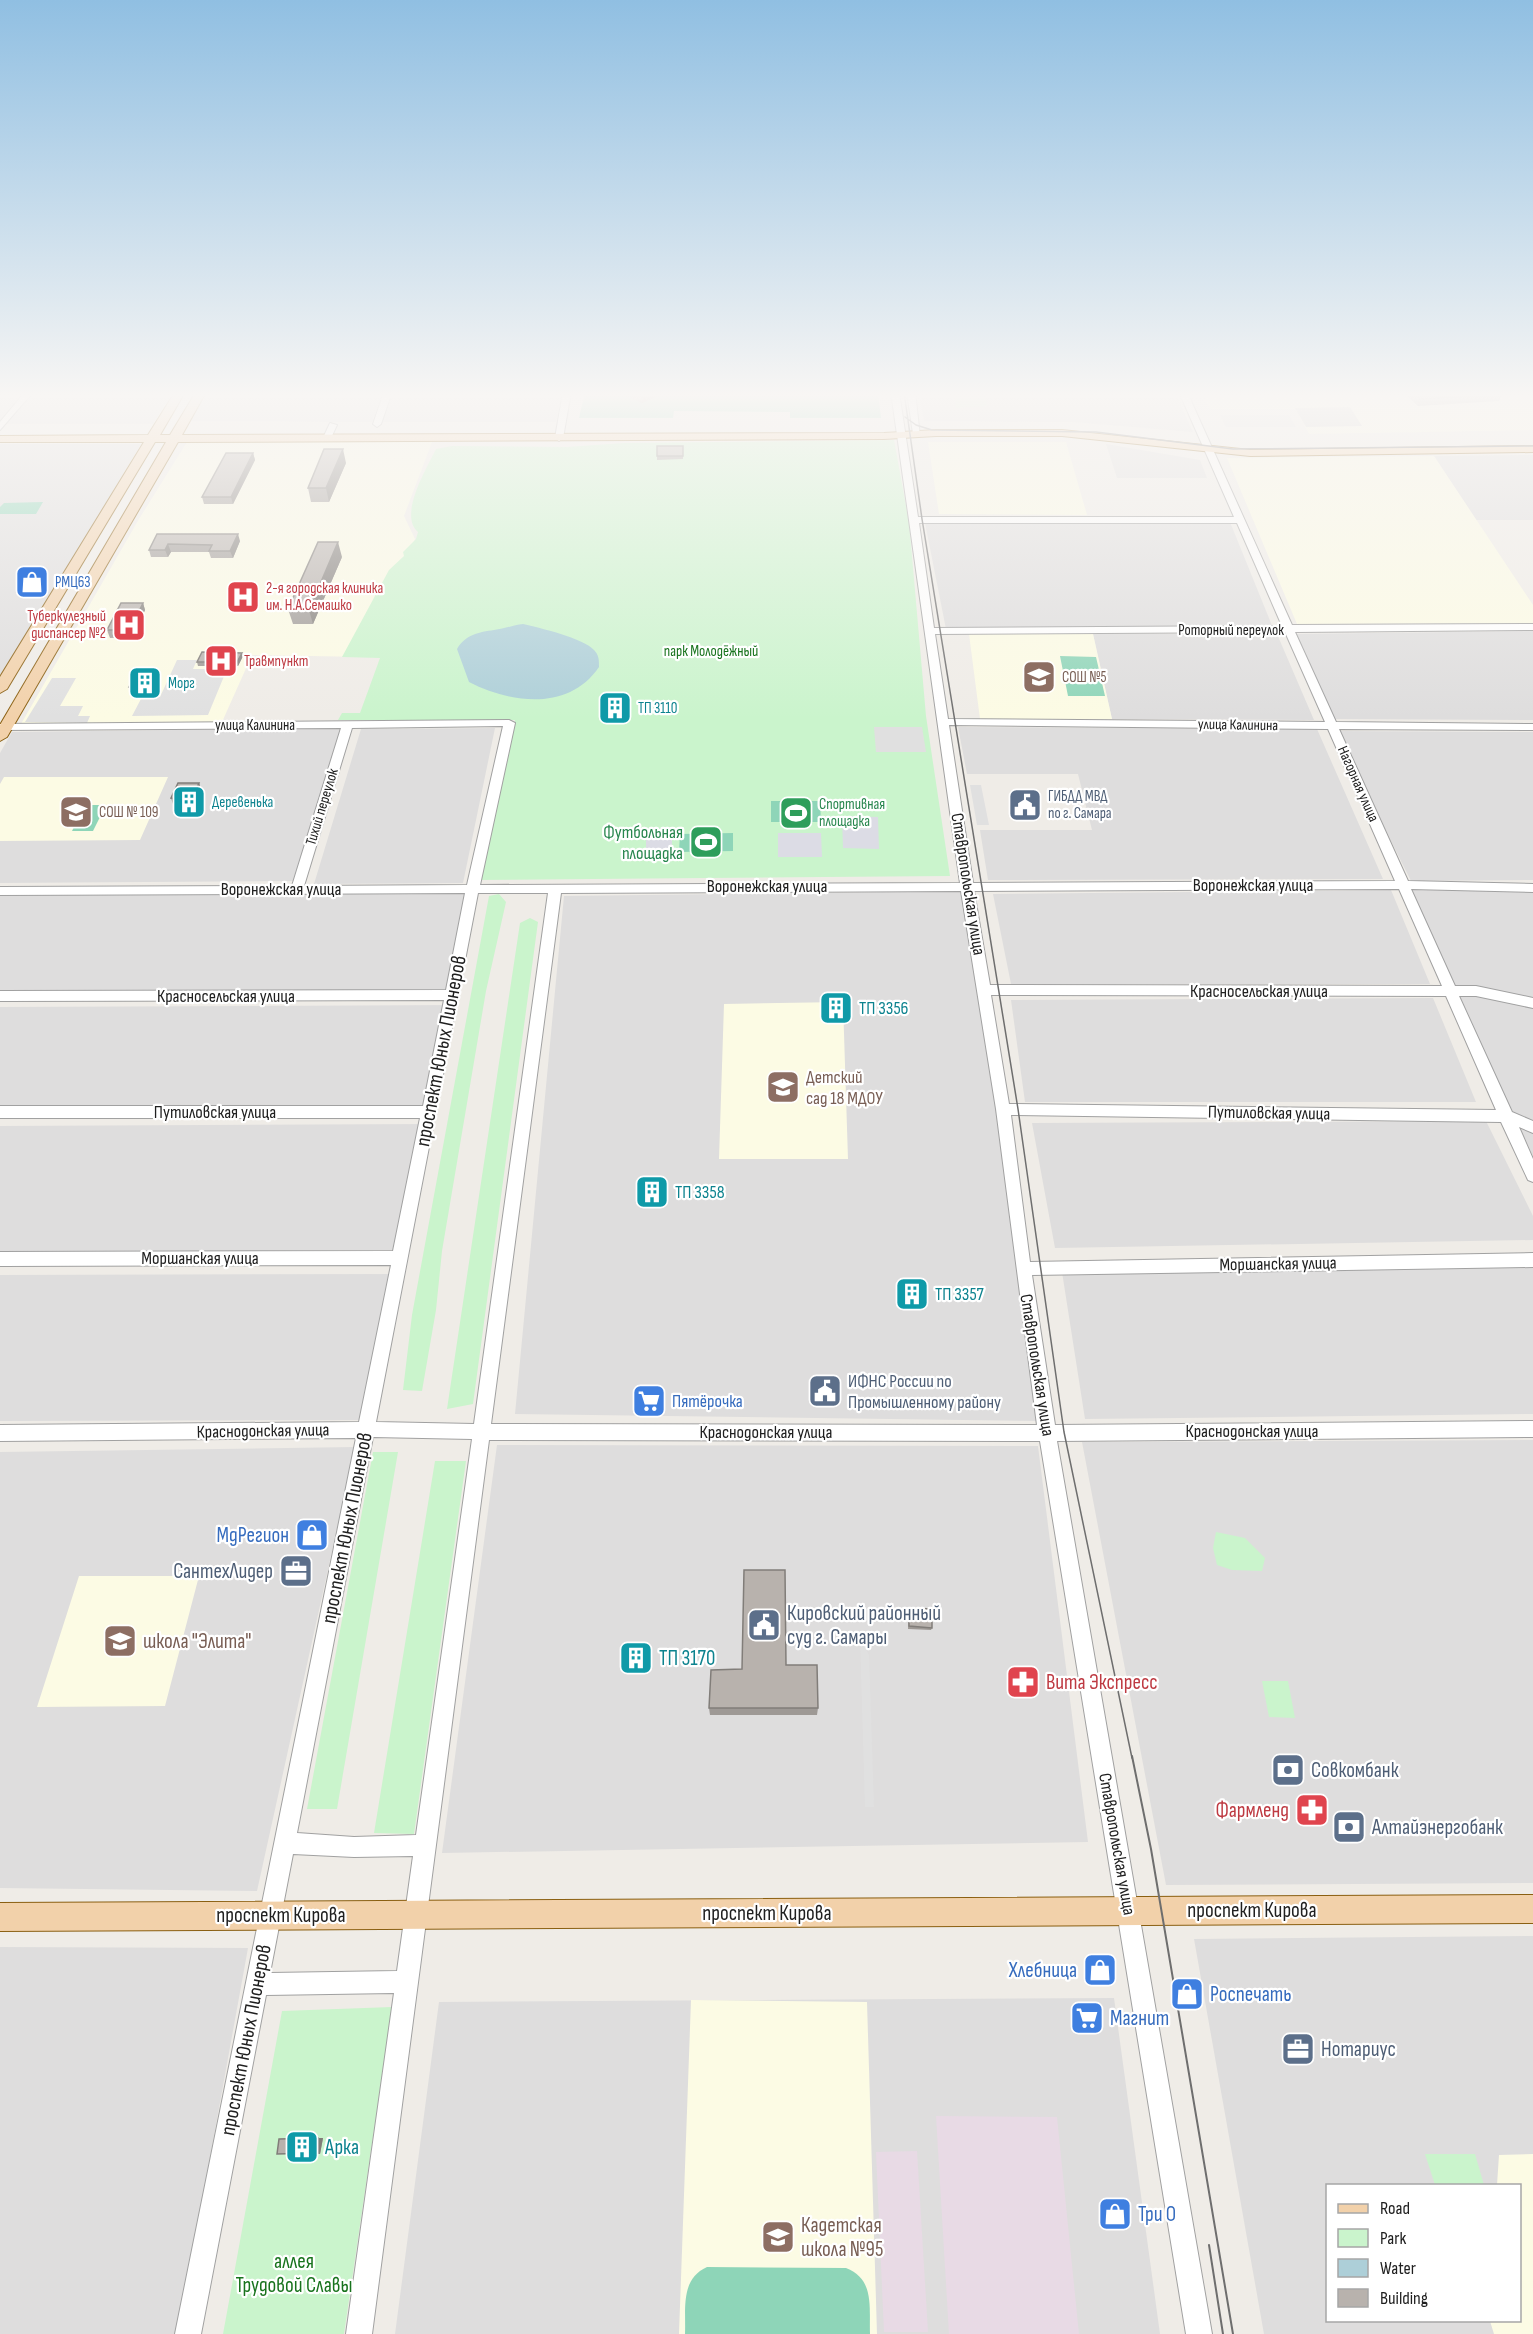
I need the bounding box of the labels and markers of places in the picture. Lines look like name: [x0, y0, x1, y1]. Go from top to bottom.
shop icon: РМЦ63: [14, 564, 50, 600]
place label: РМЦ63: [55, 573, 91, 592]
hospital icon: 2-я городская клиника им. Н.А.Семашко: [225, 579, 261, 615]
place label: 2-я городская клиника им. Н.А.Семашко: [266, 579, 383, 615]
place label: Туберкулезный диспансер №2: [27, 607, 106, 643]
hospital icon: Туберкулезный диспансер №2: [111, 607, 147, 643]
hospital icon: Травмпункт: [203, 643, 239, 679]
place label: Травмпункт: [244, 652, 308, 671]
school or university icon: СОШ №5: [1021, 659, 1057, 695]
building icon: Морг: [127, 665, 163, 701]
place label: СОШ №5: [1062, 668, 1107, 687]
place label: Морг: [168, 674, 195, 693]
building icon: ТП 3110: [597, 690, 633, 726]
place label: ТП 3110: [638, 699, 678, 718]
building icon: Деревенька: [171, 784, 207, 820]
public building icon: ГИБДД МВД по г. Самара: [1007, 787, 1043, 823]
place label: ГИБДД МВД по г. Самара: [1048, 787, 1112, 823]
place label: Деревенька: [212, 793, 274, 812]
school or university icon: СОШ № 109: [58, 794, 94, 830]
sports icon: Спортивная площадка: [778, 795, 814, 831]
place label: Спортивная площадка: [819, 795, 885, 831]
place label: СОШ № 109: [99, 803, 158, 822]
place label: Футбольная площадка: [603, 822, 683, 864]
sports icon: Футбольная площадка: [688, 824, 724, 860]
building icon: ТП 3356: [818, 990, 854, 1026]
place label: ТП 3356: [859, 998, 909, 1019]
place label: Детский сад 18 МДОУ: [806, 1067, 883, 1109]
school or university icon: Детский сад 18 МДОУ: [765, 1069, 801, 1105]
building icon: ТП 3358: [634, 1174, 670, 1210]
place label: ТП 3358: [675, 1182, 725, 1203]
building icon: ТП 3357: [894, 1276, 930, 1312]
place label: ТП 3357: [935, 1284, 985, 1305]
place label: ИФНС России по Промышленному району: [848, 1371, 1001, 1413]
public building icon: ИФНС России по Промышленному району: [807, 1373, 843, 1409]
supermarket icon: Пятёрочка: [631, 1383, 667, 1419]
place label: Пятёрочка: [672, 1391, 743, 1412]
shop icon: МдРегион: [294, 1517, 330, 1553]
place label: МдРегион: [217, 1523, 289, 1548]
office icon: СантехЛидер: [278, 1553, 314, 1589]
place label: СантехЛидер: [173, 1559, 273, 1584]
place label: Кировский районный суд г. Самары: [787, 1601, 941, 1650]
public building icon: Кировский районный суд г. Самары: [746, 1607, 782, 1643]
school or university icon: школа "Элита": [102, 1623, 138, 1659]
place label: школа "Элита": [143, 1629, 252, 1654]
building icon: ТП 3170: [618, 1640, 654, 1676]
place label: ТП 3170: [659, 1646, 715, 1671]
pharmacy icon: Вита Экспресс: [1005, 1664, 1041, 1700]
place label: Вита Экспресс: [1046, 1670, 1158, 1695]
bank icon: Совкомбанк: [1270, 1752, 1306, 1788]
place label: Совкомбанк: [1311, 1758, 1399, 1783]
pharmacy icon: Фармленд: [1294, 1792, 1330, 1828]
place label: Фармленд: [1216, 1798, 1289, 1823]
bank icon: Алтайэнергобанк: [1331, 1809, 1367, 1845]
place label: Алтайэнергобанк: [1371, 1815, 1503, 1840]
shop icon: Хлебница: [1082, 1952, 1118, 1988]
place label: Хлебница: [1008, 1958, 1077, 1983]
shop icon: Роспечать: [1169, 1976, 1205, 2012]
place label: Роспечать: [1210, 1982, 1292, 2007]
supermarket icon: Магнит: [1069, 2000, 1105, 2036]
place label: Магнит: [1110, 2006, 1169, 2031]
office icon: Нотариус: [1280, 2031, 1316, 2067]
place label: Нотариус: [1321, 2037, 1396, 2062]
building icon: Арка: [284, 2129, 320, 2165]
place label: Арка: [324, 2135, 359, 2160]
shop icon: Три О: [1097, 2196, 1133, 2232]
place label: Три О: [1138, 2202, 1176, 2227]
place label: Кадетская школа №95: [801, 2213, 883, 2262]
school or university icon: Кадетская школа №95: [760, 2219, 796, 2255]

